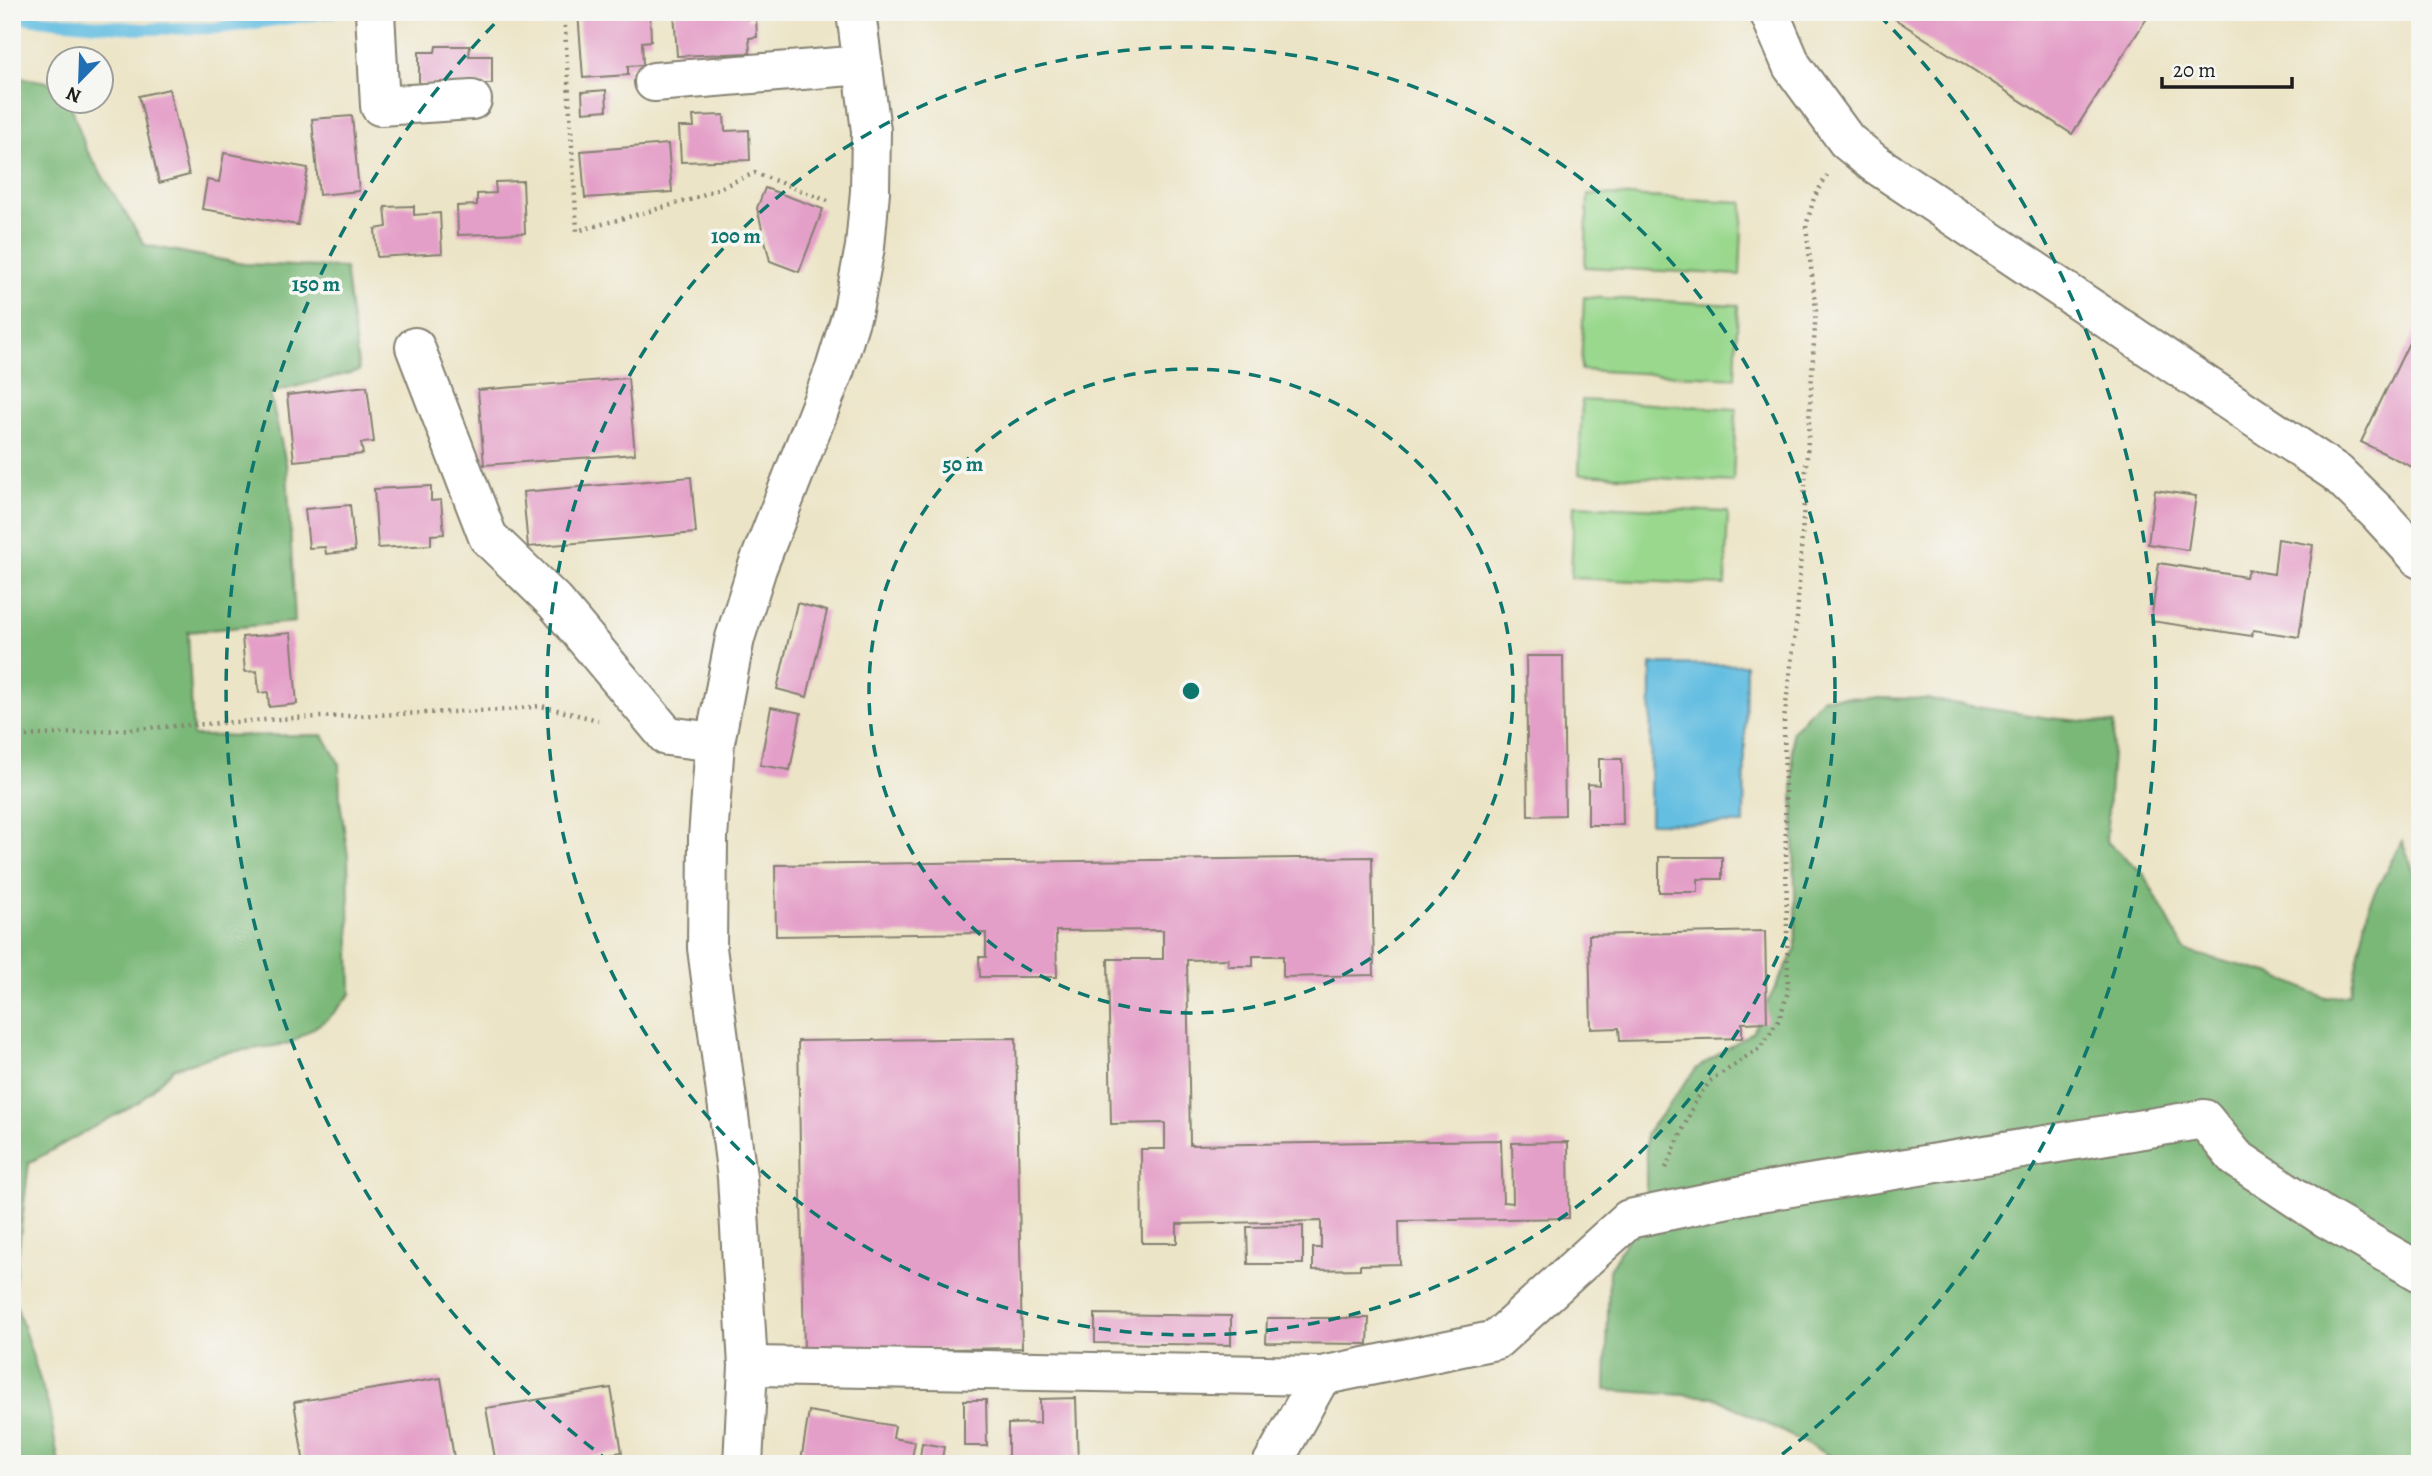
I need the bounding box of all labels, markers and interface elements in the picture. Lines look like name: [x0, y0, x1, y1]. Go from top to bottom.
north arrow: [46, 46, 116, 116]
scale bar: [2162, 46, 2292, 90]
text: 20 m: [2173, 56, 2216, 84]
text: N: [62, 80, 85, 109]
text: 100 m: [711, 222, 761, 250]
text: 150 m: [292, 270, 341, 298]
text: 50 m: [943, 450, 984, 478]
centre of rings: [1179, 679, 1203, 703]

